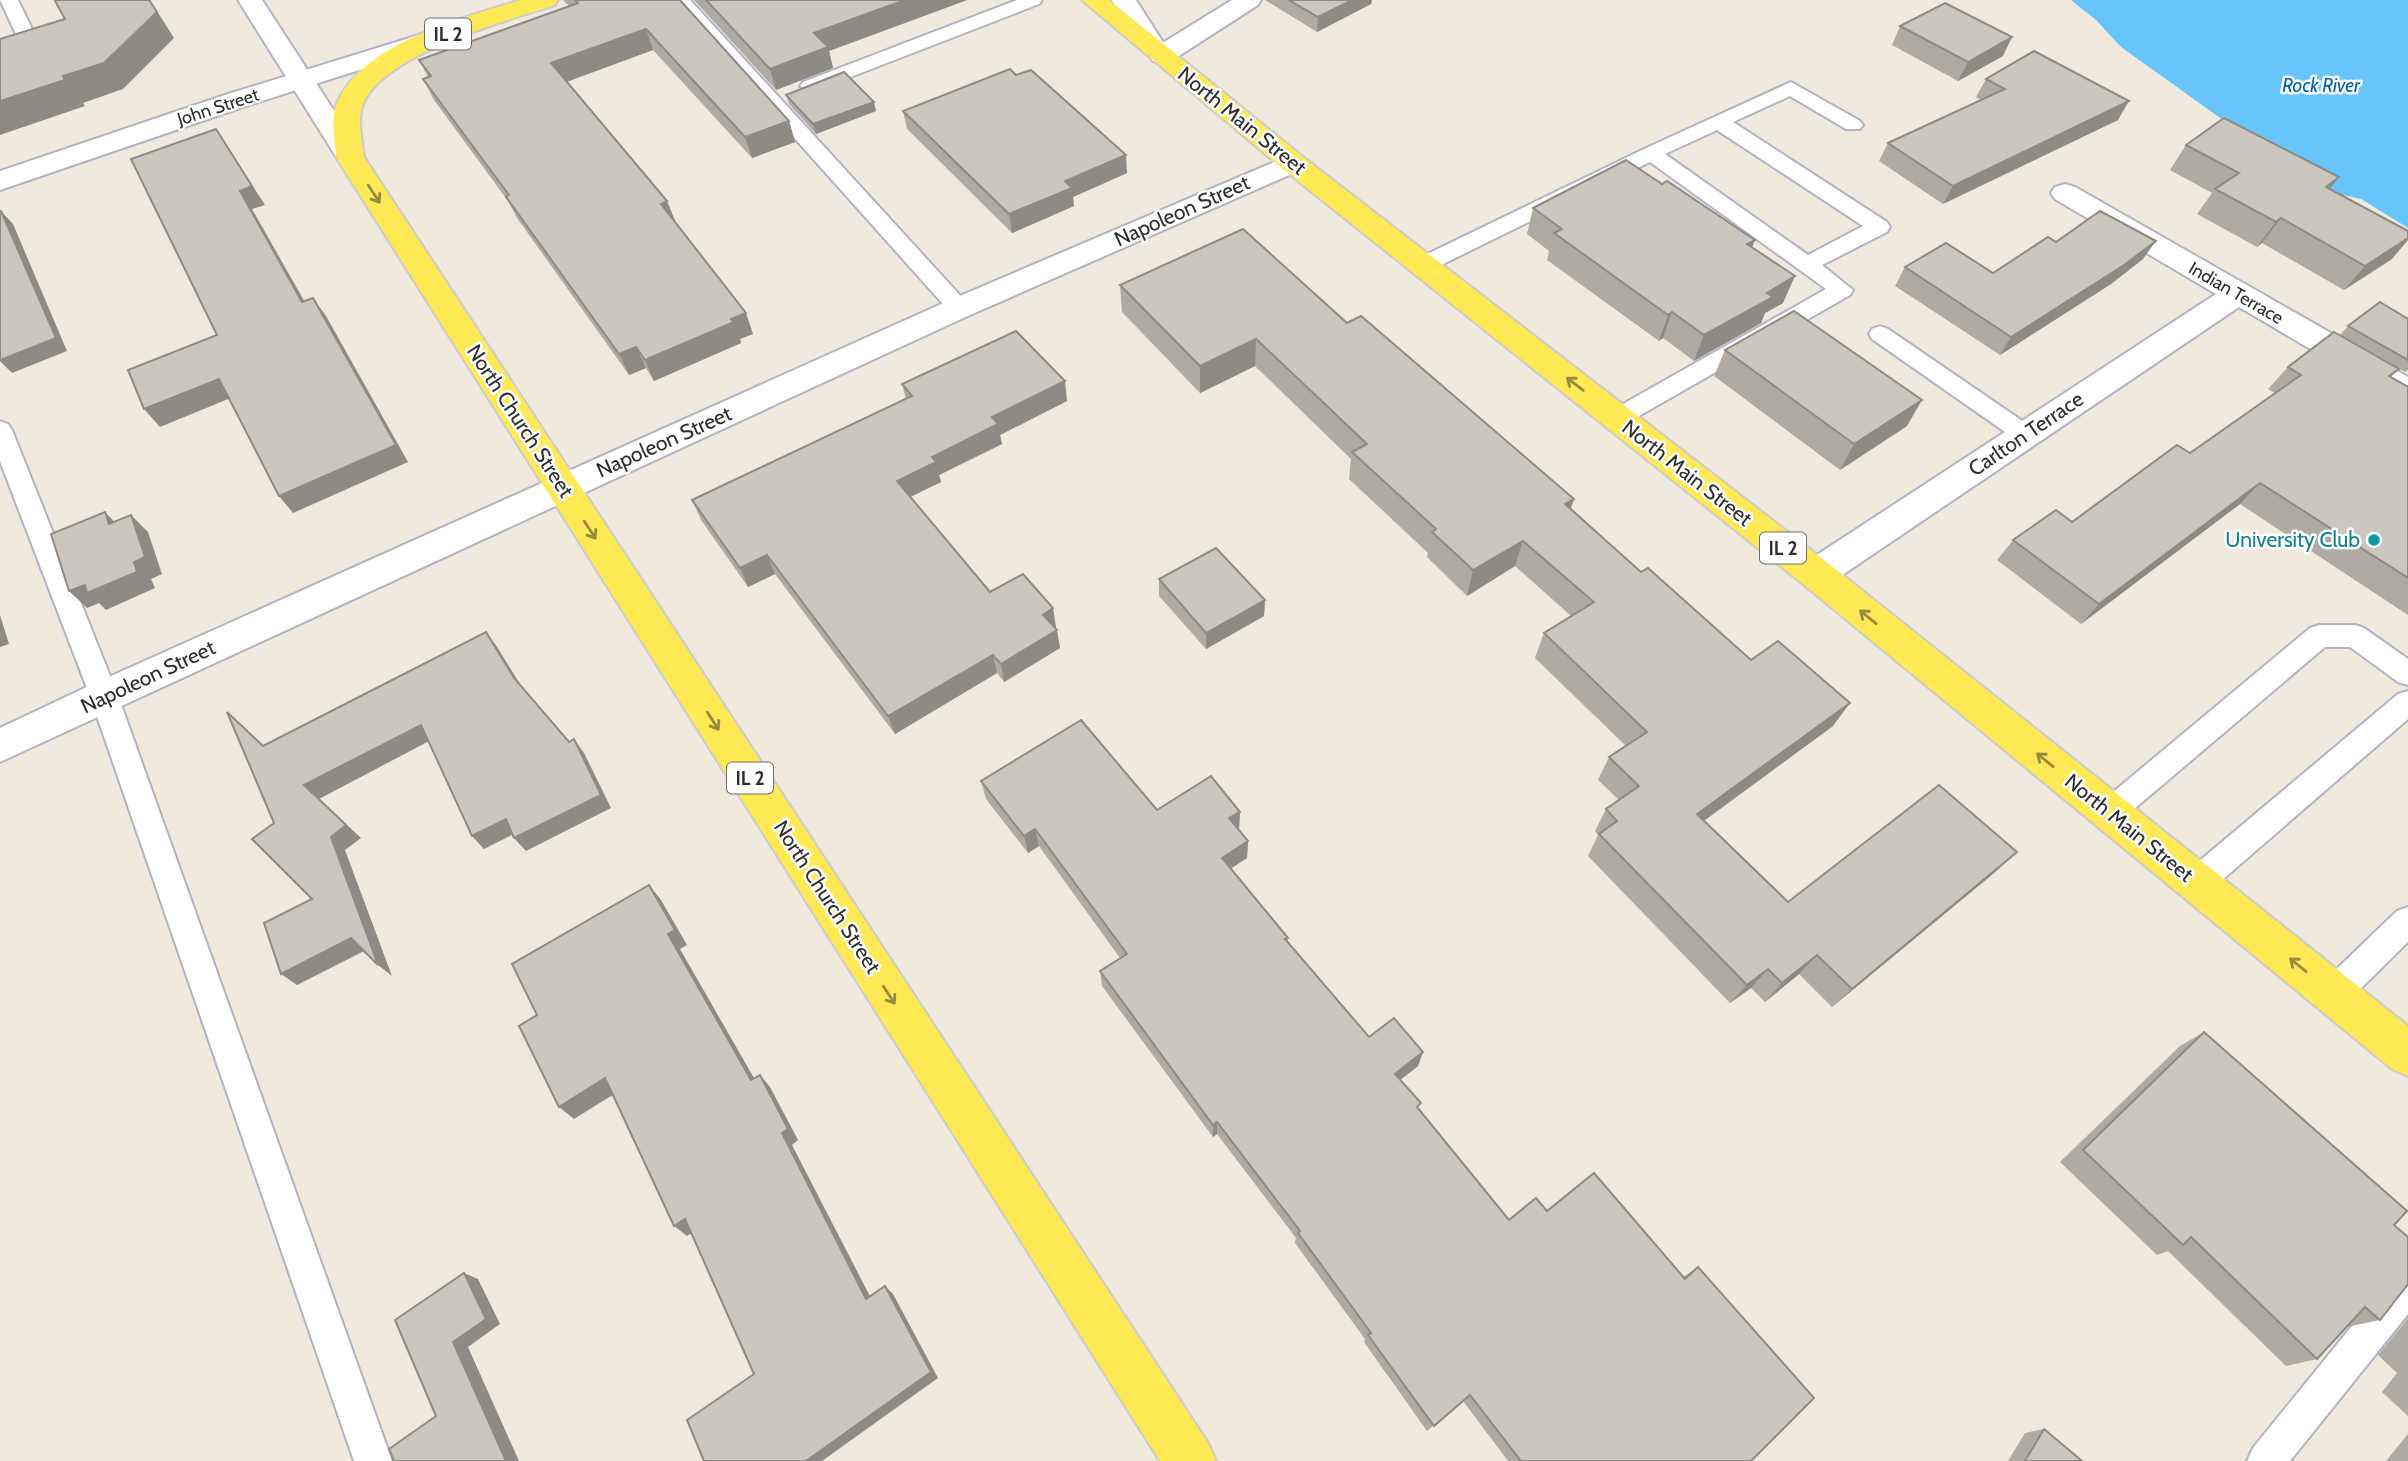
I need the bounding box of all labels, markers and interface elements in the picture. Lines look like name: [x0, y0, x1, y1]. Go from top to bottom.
road number: IL 2: [425, 18, 471, 50]
street label: North Main Street: [1173, 61, 1311, 180]
water label: Rock River: [2282, 74, 2361, 97]
street label: John Street: [174, 84, 262, 131]
street label: Napoleon Street: [1110, 170, 1253, 252]
one-way arrow: [367, 184, 382, 203]
street label: Indian Terrace: [2185, 257, 2287, 329]
street label: North Church Street: [462, 340, 579, 502]
one-way arrow: [1566, 377, 1584, 392]
street label: Carlton Terrace: [1964, 386, 2088, 481]
street label: Napoleon Street: [592, 401, 735, 483]
street label: North Main Street: [1617, 414, 1757, 531]
one-way arrow: [582, 520, 597, 539]
place label: University Club: [2225, 527, 2360, 552]
marker: University Club: [2366, 532, 2382, 548]
road number: IL 2: [1760, 533, 1806, 564]
one-way arrow: [1860, 609, 1878, 624]
street label: Napoleon Street: [77, 634, 219, 719]
one-way arrow: [706, 711, 720, 730]
one-way arrow: [2037, 752, 2055, 767]
road number: IL 2: [727, 762, 773, 793]
street label: North Main Street: [2060, 768, 2198, 887]
street label: North Church Street: [769, 816, 886, 978]
one-way arrow: [2289, 957, 2307, 973]
one-way arrow: [883, 984, 897, 1004]

